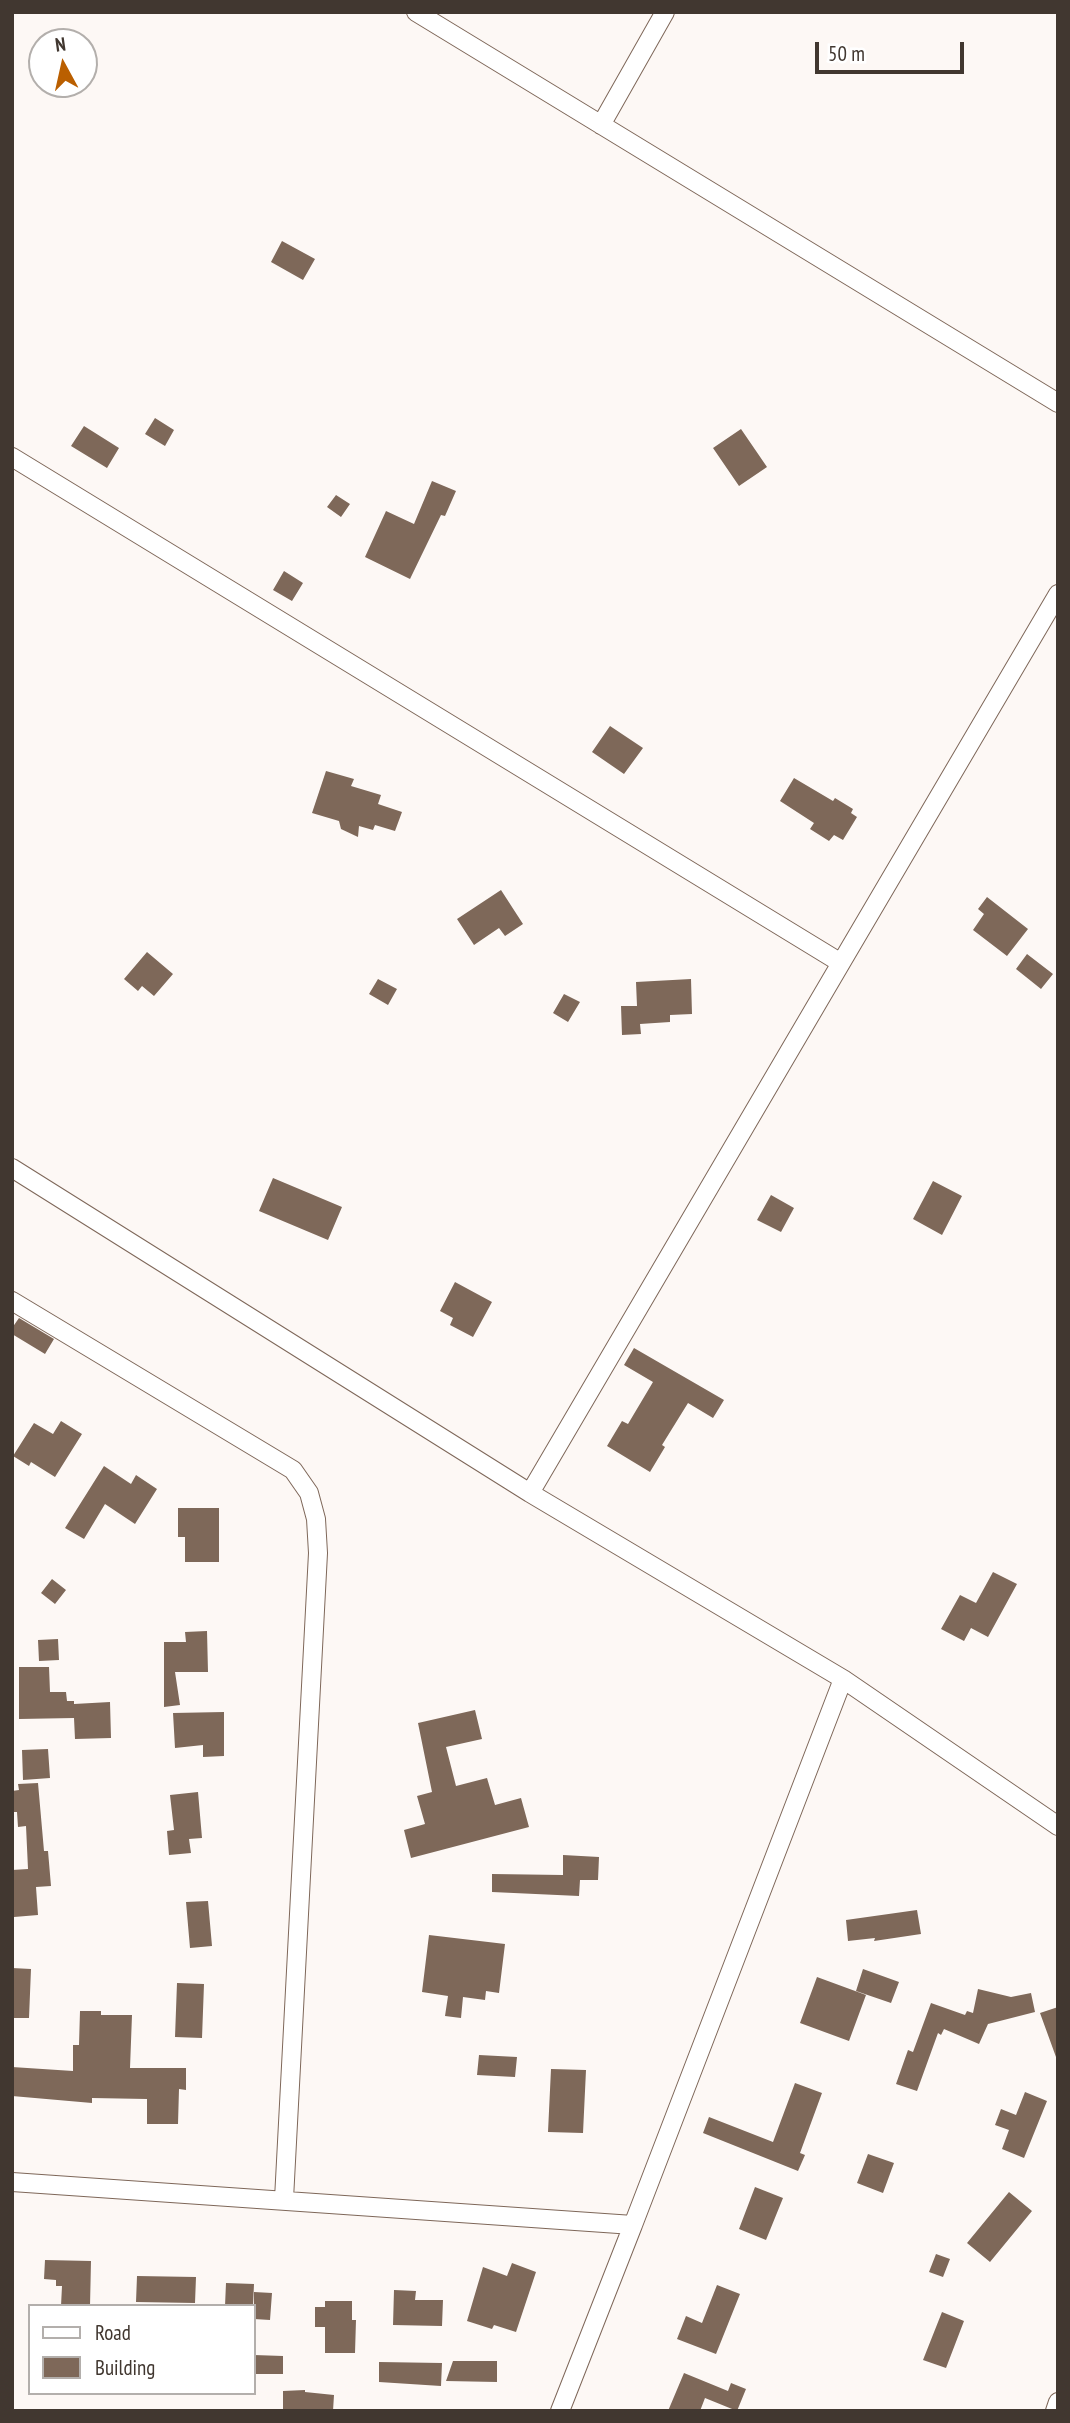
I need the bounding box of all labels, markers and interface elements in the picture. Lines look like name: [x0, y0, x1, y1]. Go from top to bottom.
north arrow: [28, 28, 98, 98]
scale bar: [818, 28, 967, 72]
text: N: [54, 32, 67, 57]
text: 50 m: [828, 40, 865, 67]
legend: [28, 2304, 256, 2395]
text: Road: [95, 2319, 131, 2346]
text: Building: [95, 2354, 155, 2381]

